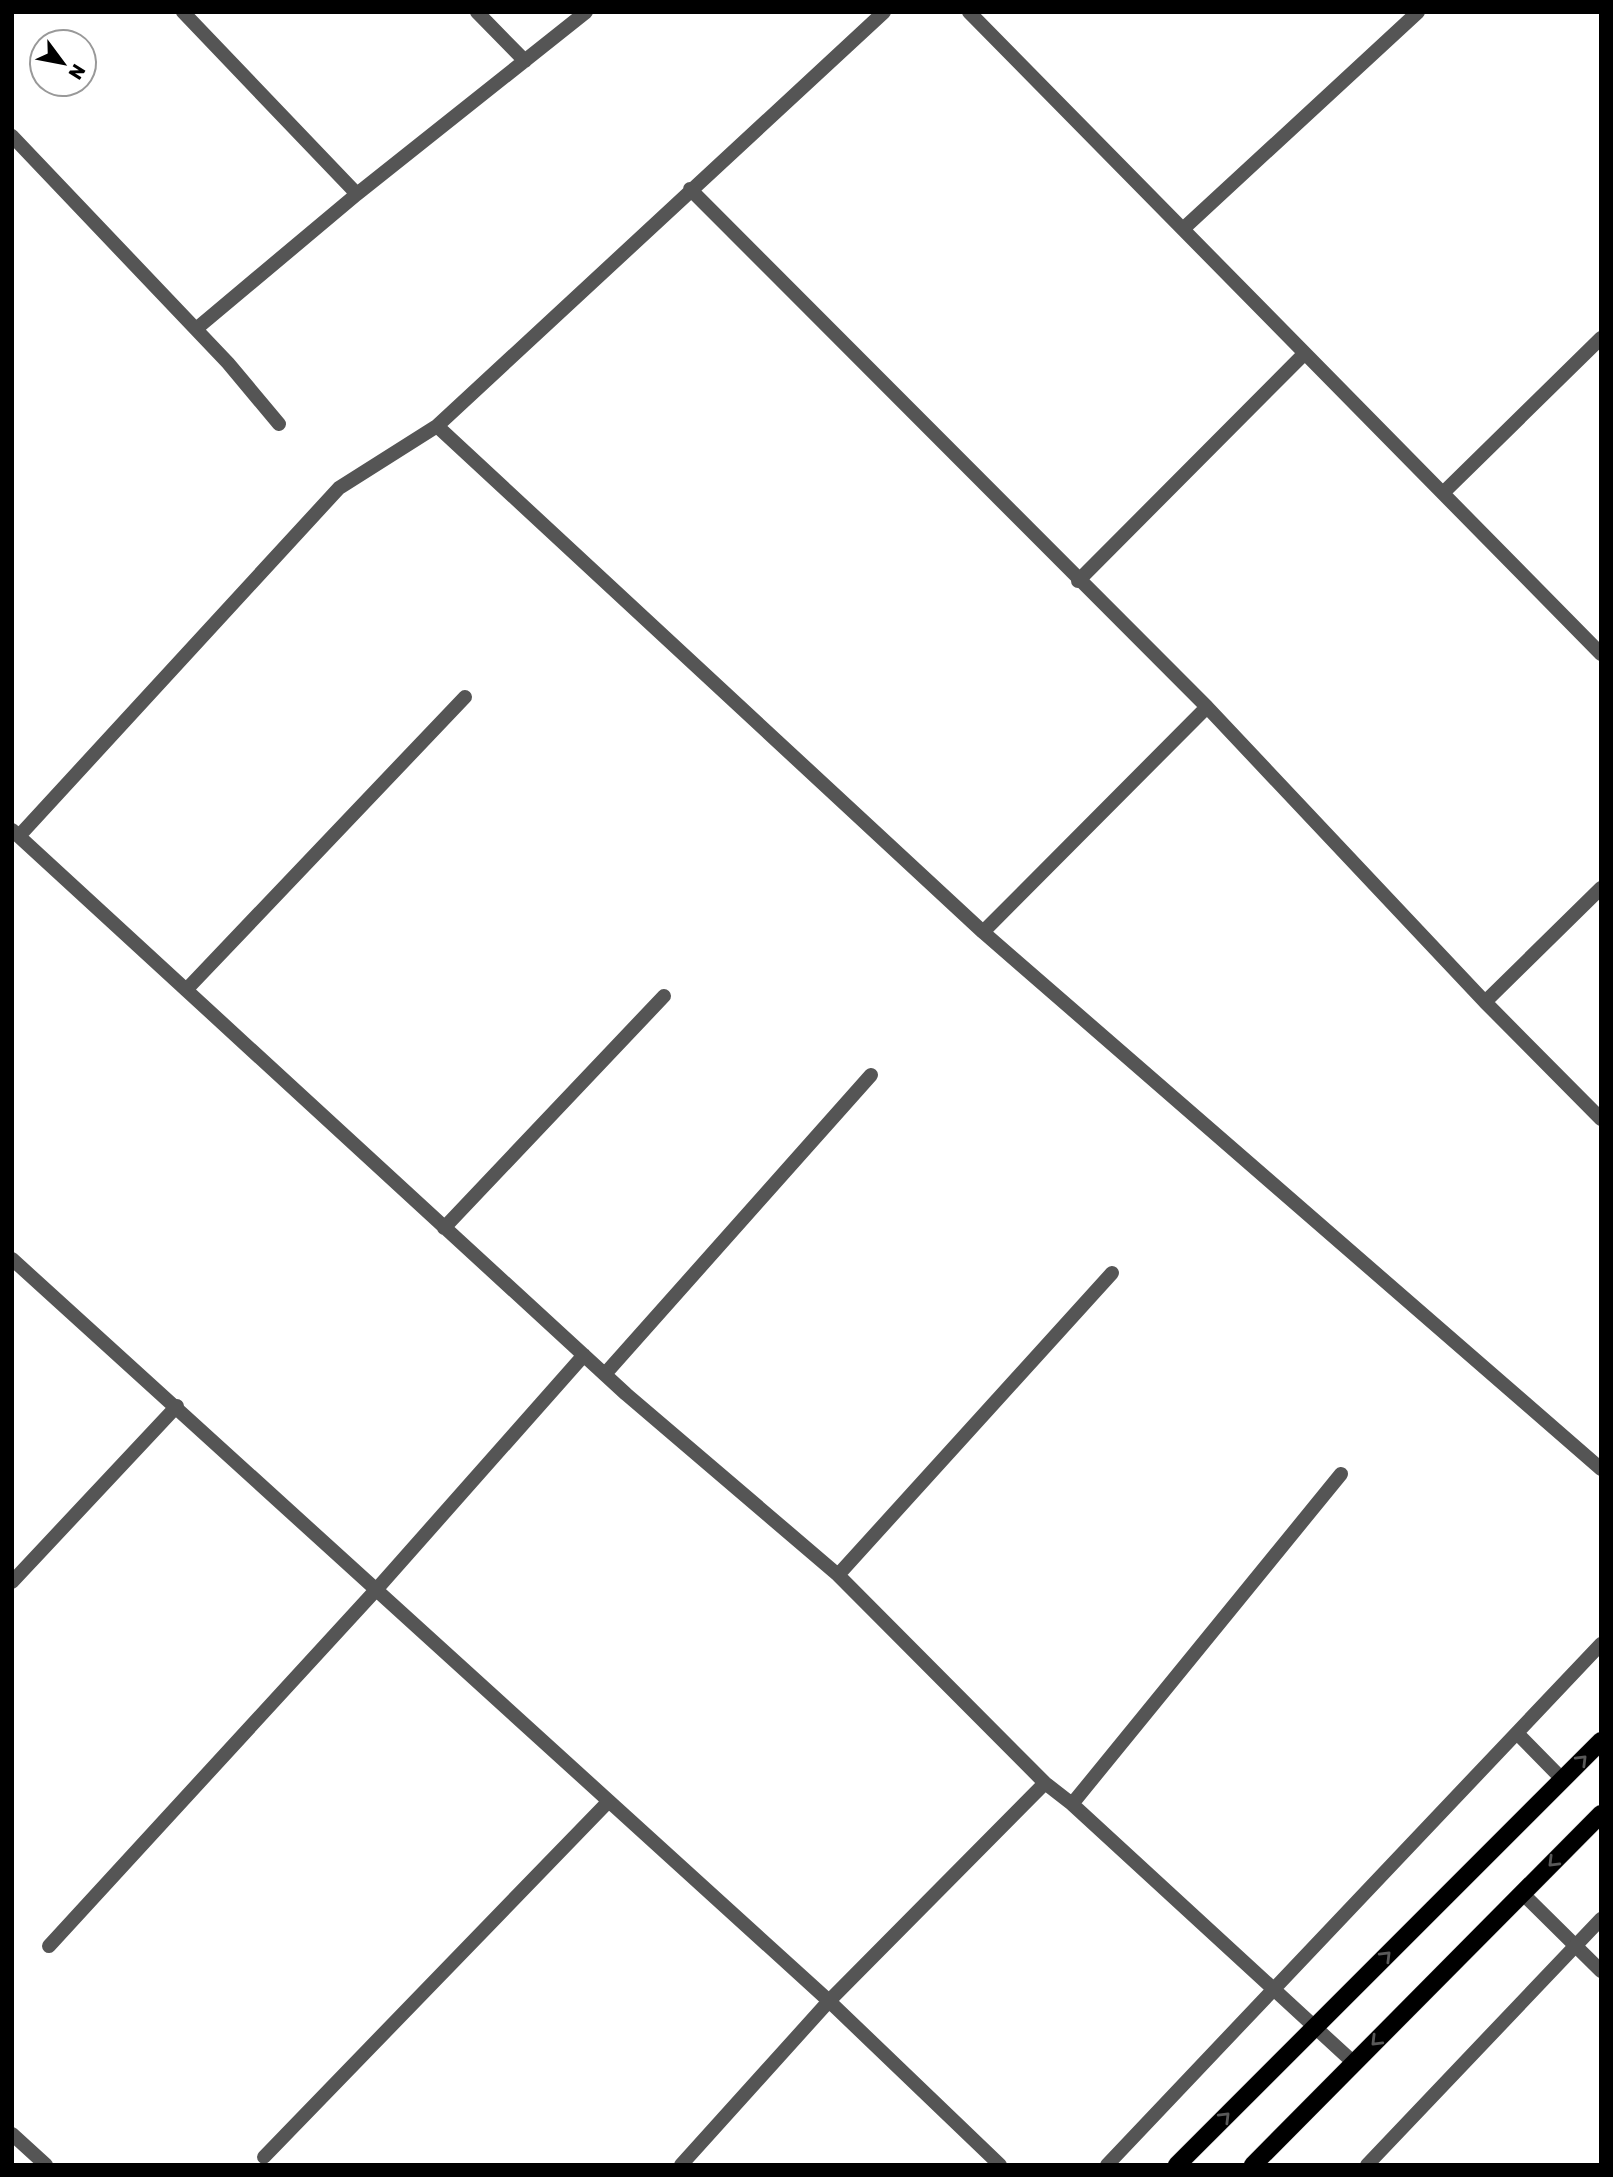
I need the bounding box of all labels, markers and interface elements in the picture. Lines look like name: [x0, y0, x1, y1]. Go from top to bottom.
north arrow: [28, 28, 98, 98]
text: N: [64, 60, 90, 84]
one-way arrow: [1573, 1755, 1586, 1768]
one-way arrow: [1548, 1854, 1561, 1867]
one-way arrow: [1378, 1951, 1391, 1964]
one-way arrow: [1371, 2033, 1384, 2046]
one-way arrow: [1217, 2112, 1230, 2125]

